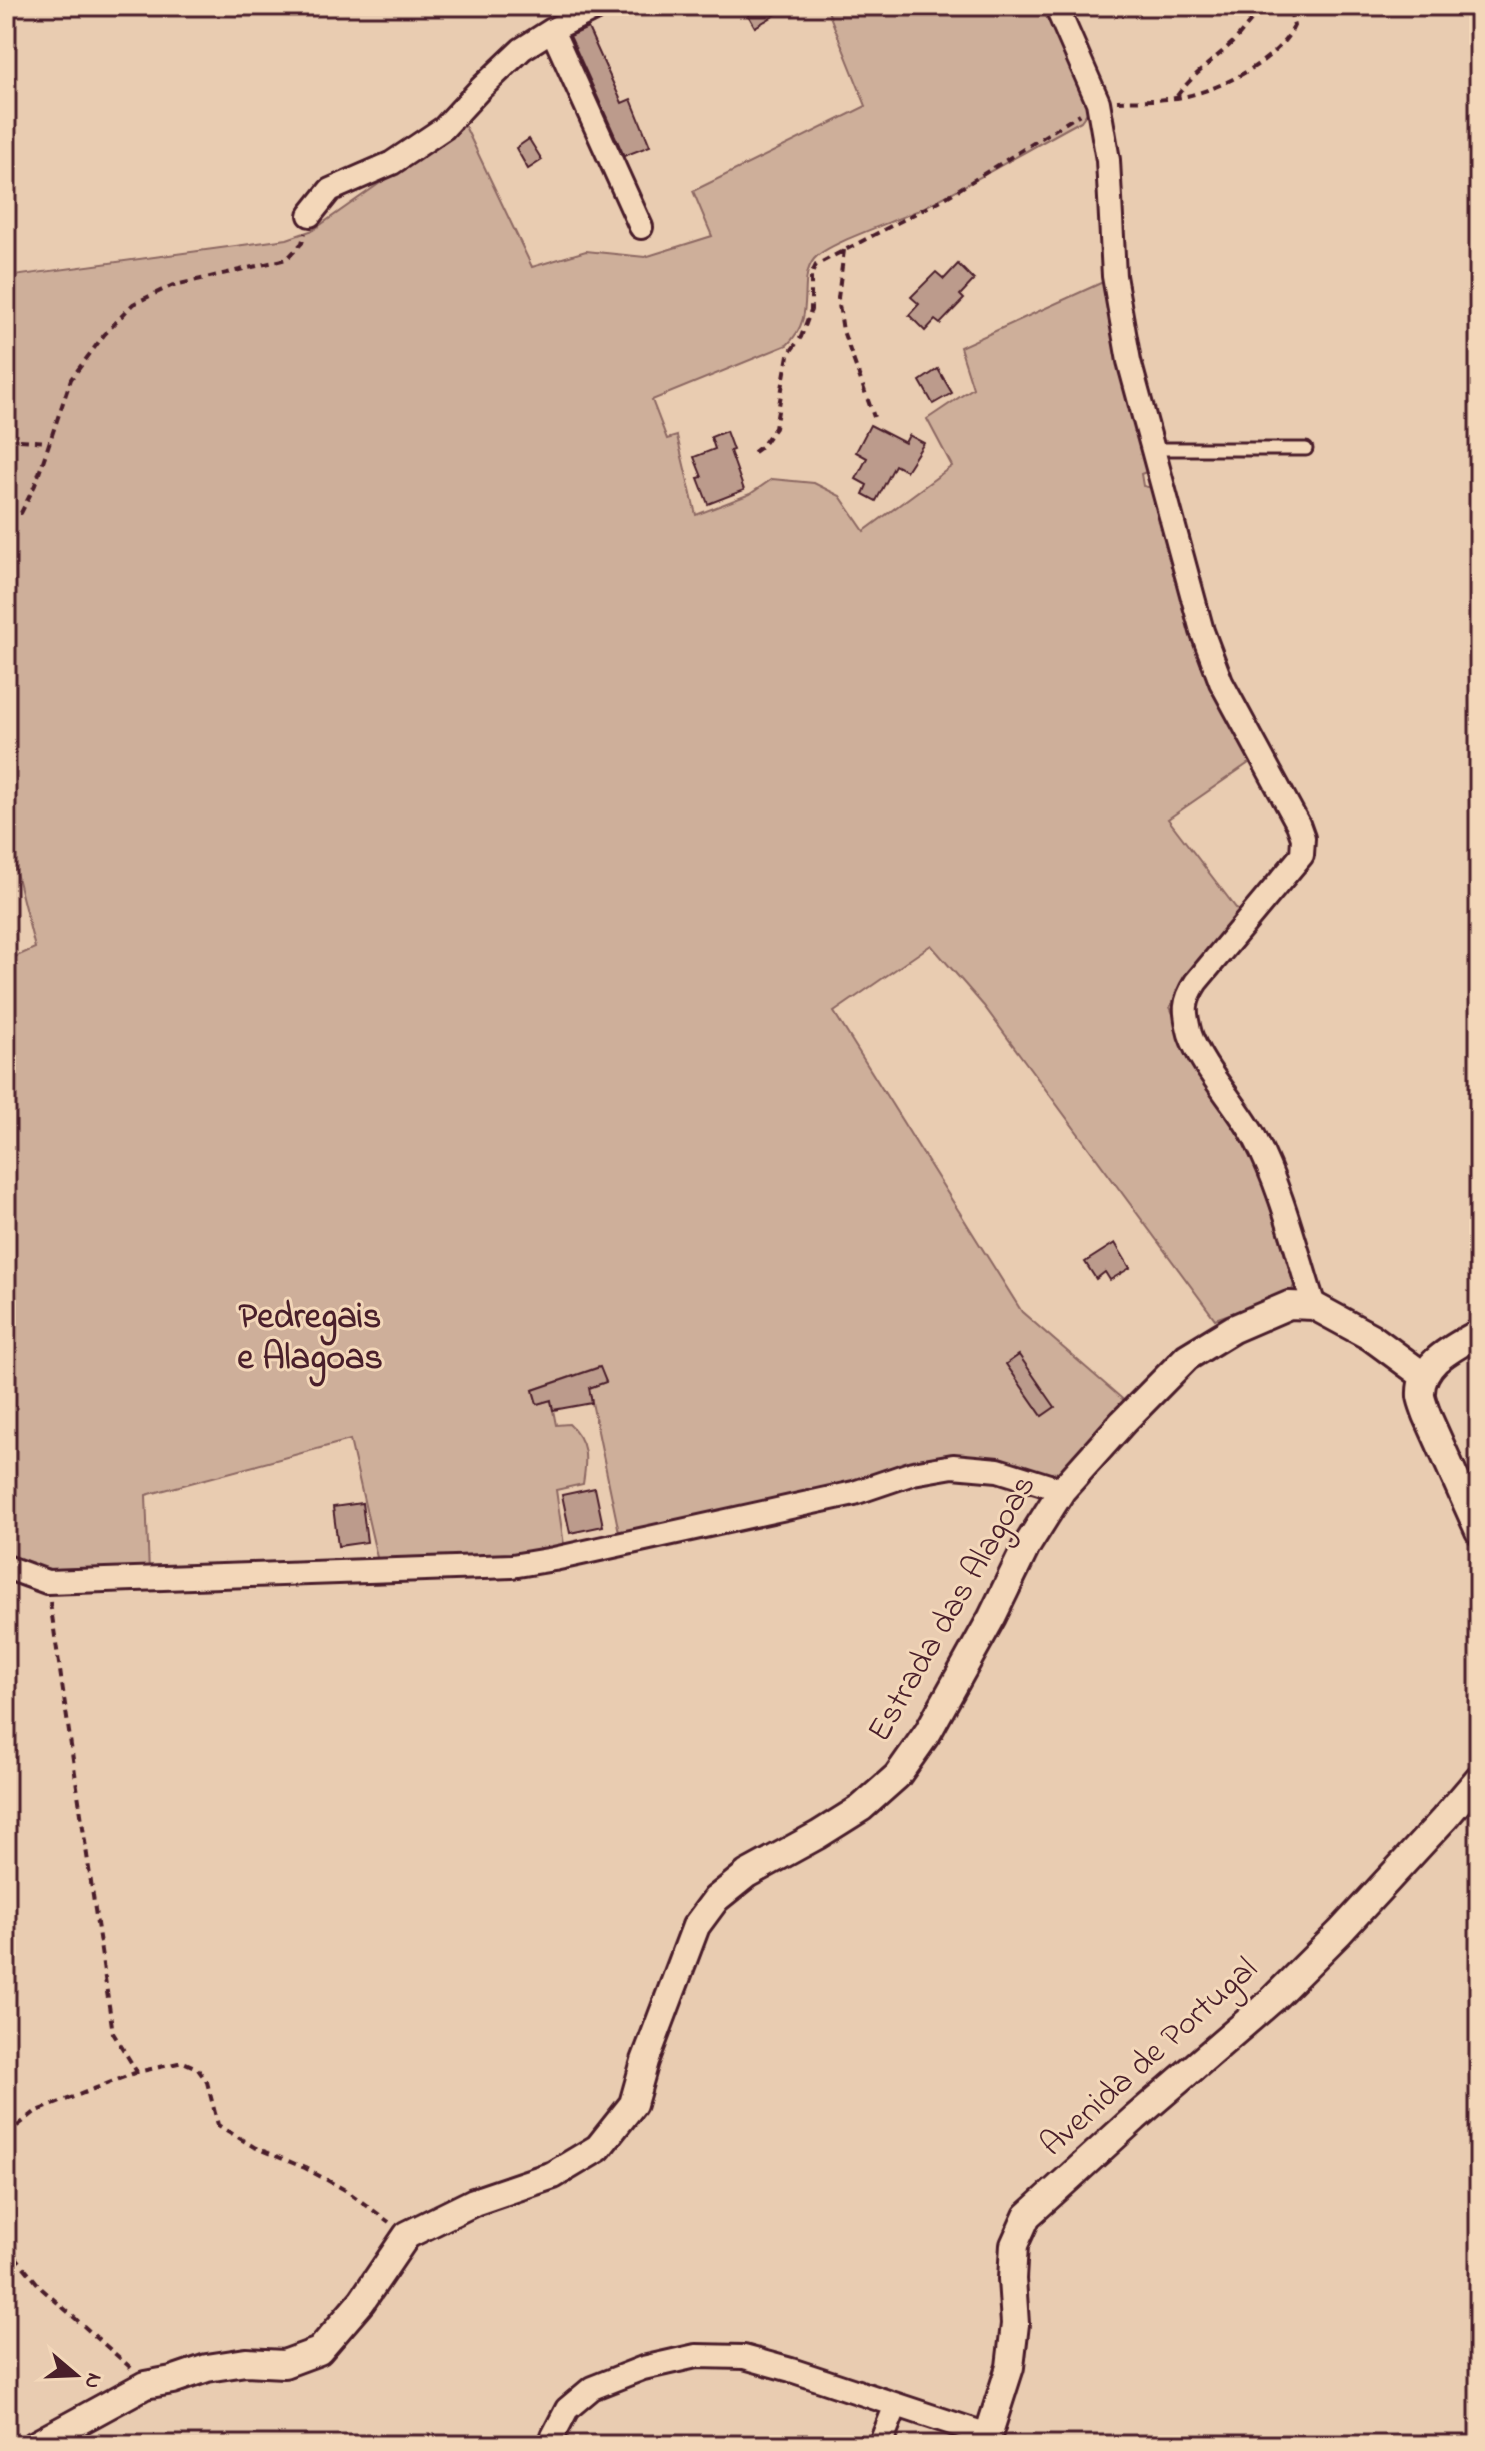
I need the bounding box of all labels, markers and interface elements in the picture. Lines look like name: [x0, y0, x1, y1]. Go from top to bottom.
district label: Pedregais e Alagoas: [237, 1292, 383, 1387]
street label: Estrada das Alagoas: [856, 1466, 1050, 1752]
street label: Avenida de Portugal: [1030, 1946, 1270, 2170]
north arrow: [36, 2335, 116, 2415]
text: N: [75, 2368, 110, 2393]

